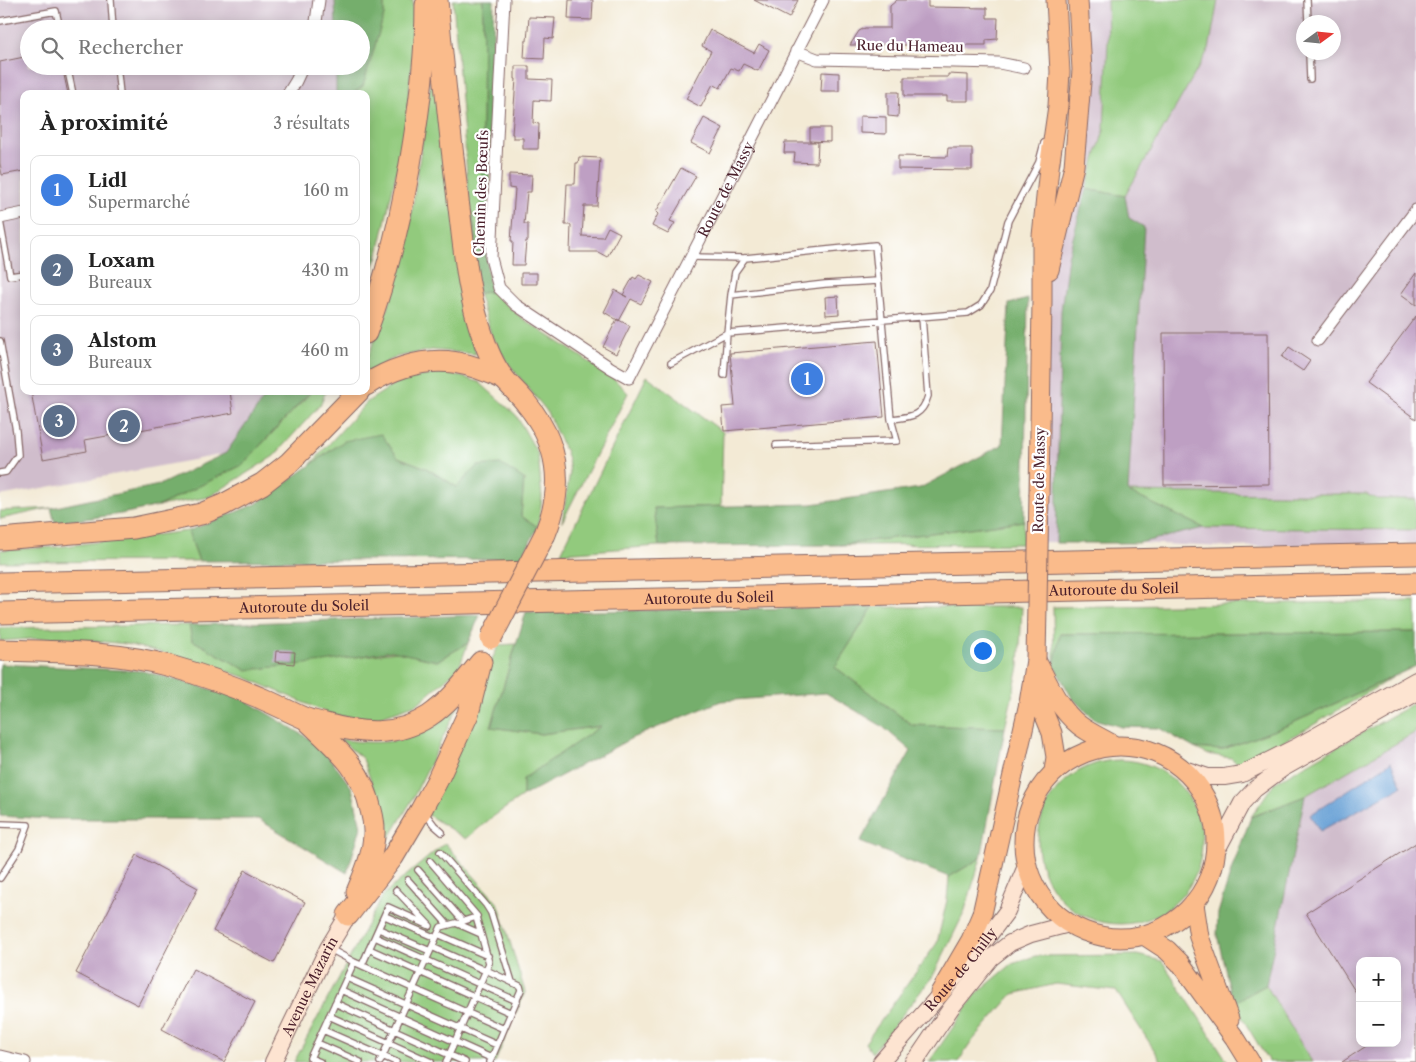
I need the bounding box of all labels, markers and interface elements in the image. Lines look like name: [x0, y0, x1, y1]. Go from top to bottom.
north arrow: [1296, 15, 1341, 60]
search box: [20, 20, 370, 75]
icon: search: [38, 34, 66, 62]
text: Rechercher: [78, 36, 183, 59]
street label: Rue du Hameau: [856, 36, 964, 56]
text: À proximité: [40, 110, 168, 135]
text: 3 résultats: [273, 113, 350, 133]
street label: Chemin des Bœufs: [470, 129, 492, 257]
street label: Route de Massy: [694, 138, 758, 240]
text: Lidl: [88, 169, 127, 192]
text: 1: [53, 180, 61, 200]
text: 160 m: [304, 180, 349, 200]
text: Supermarché: [88, 192, 190, 212]
text: Loxam: [88, 249, 155, 272]
text: 2: [52, 260, 62, 280]
text: 430 m: [302, 260, 349, 280]
text: Bureaux: [88, 272, 152, 292]
text: Alstom: [88, 329, 157, 352]
text: 3: [52, 340, 62, 360]
text: 460 m: [301, 340, 349, 360]
text: Bureaux: [88, 352, 152, 372]
pin: 1: [791, 360, 823, 398]
pin: 3: [43, 402, 75, 440]
pin: 2: [108, 407, 140, 445]
street label: Route de Massy: [1029, 427, 1049, 533]
street label: Autoroute du Soleil: [1047, 579, 1179, 600]
street label: Autoroute du Soleil: [643, 588, 774, 608]
street label: Autoroute du Soleil: [238, 596, 369, 617]
your location: [970, 638, 996, 664]
street label: Route de Chilly: [920, 924, 1001, 1015]
street label: Avenue Mazarin: [277, 933, 342, 1040]
map controls: [1356, 957, 1401, 1047]
button: +: [1356, 957, 1401, 1002]
button: −: [1356, 1002, 1401, 1047]

